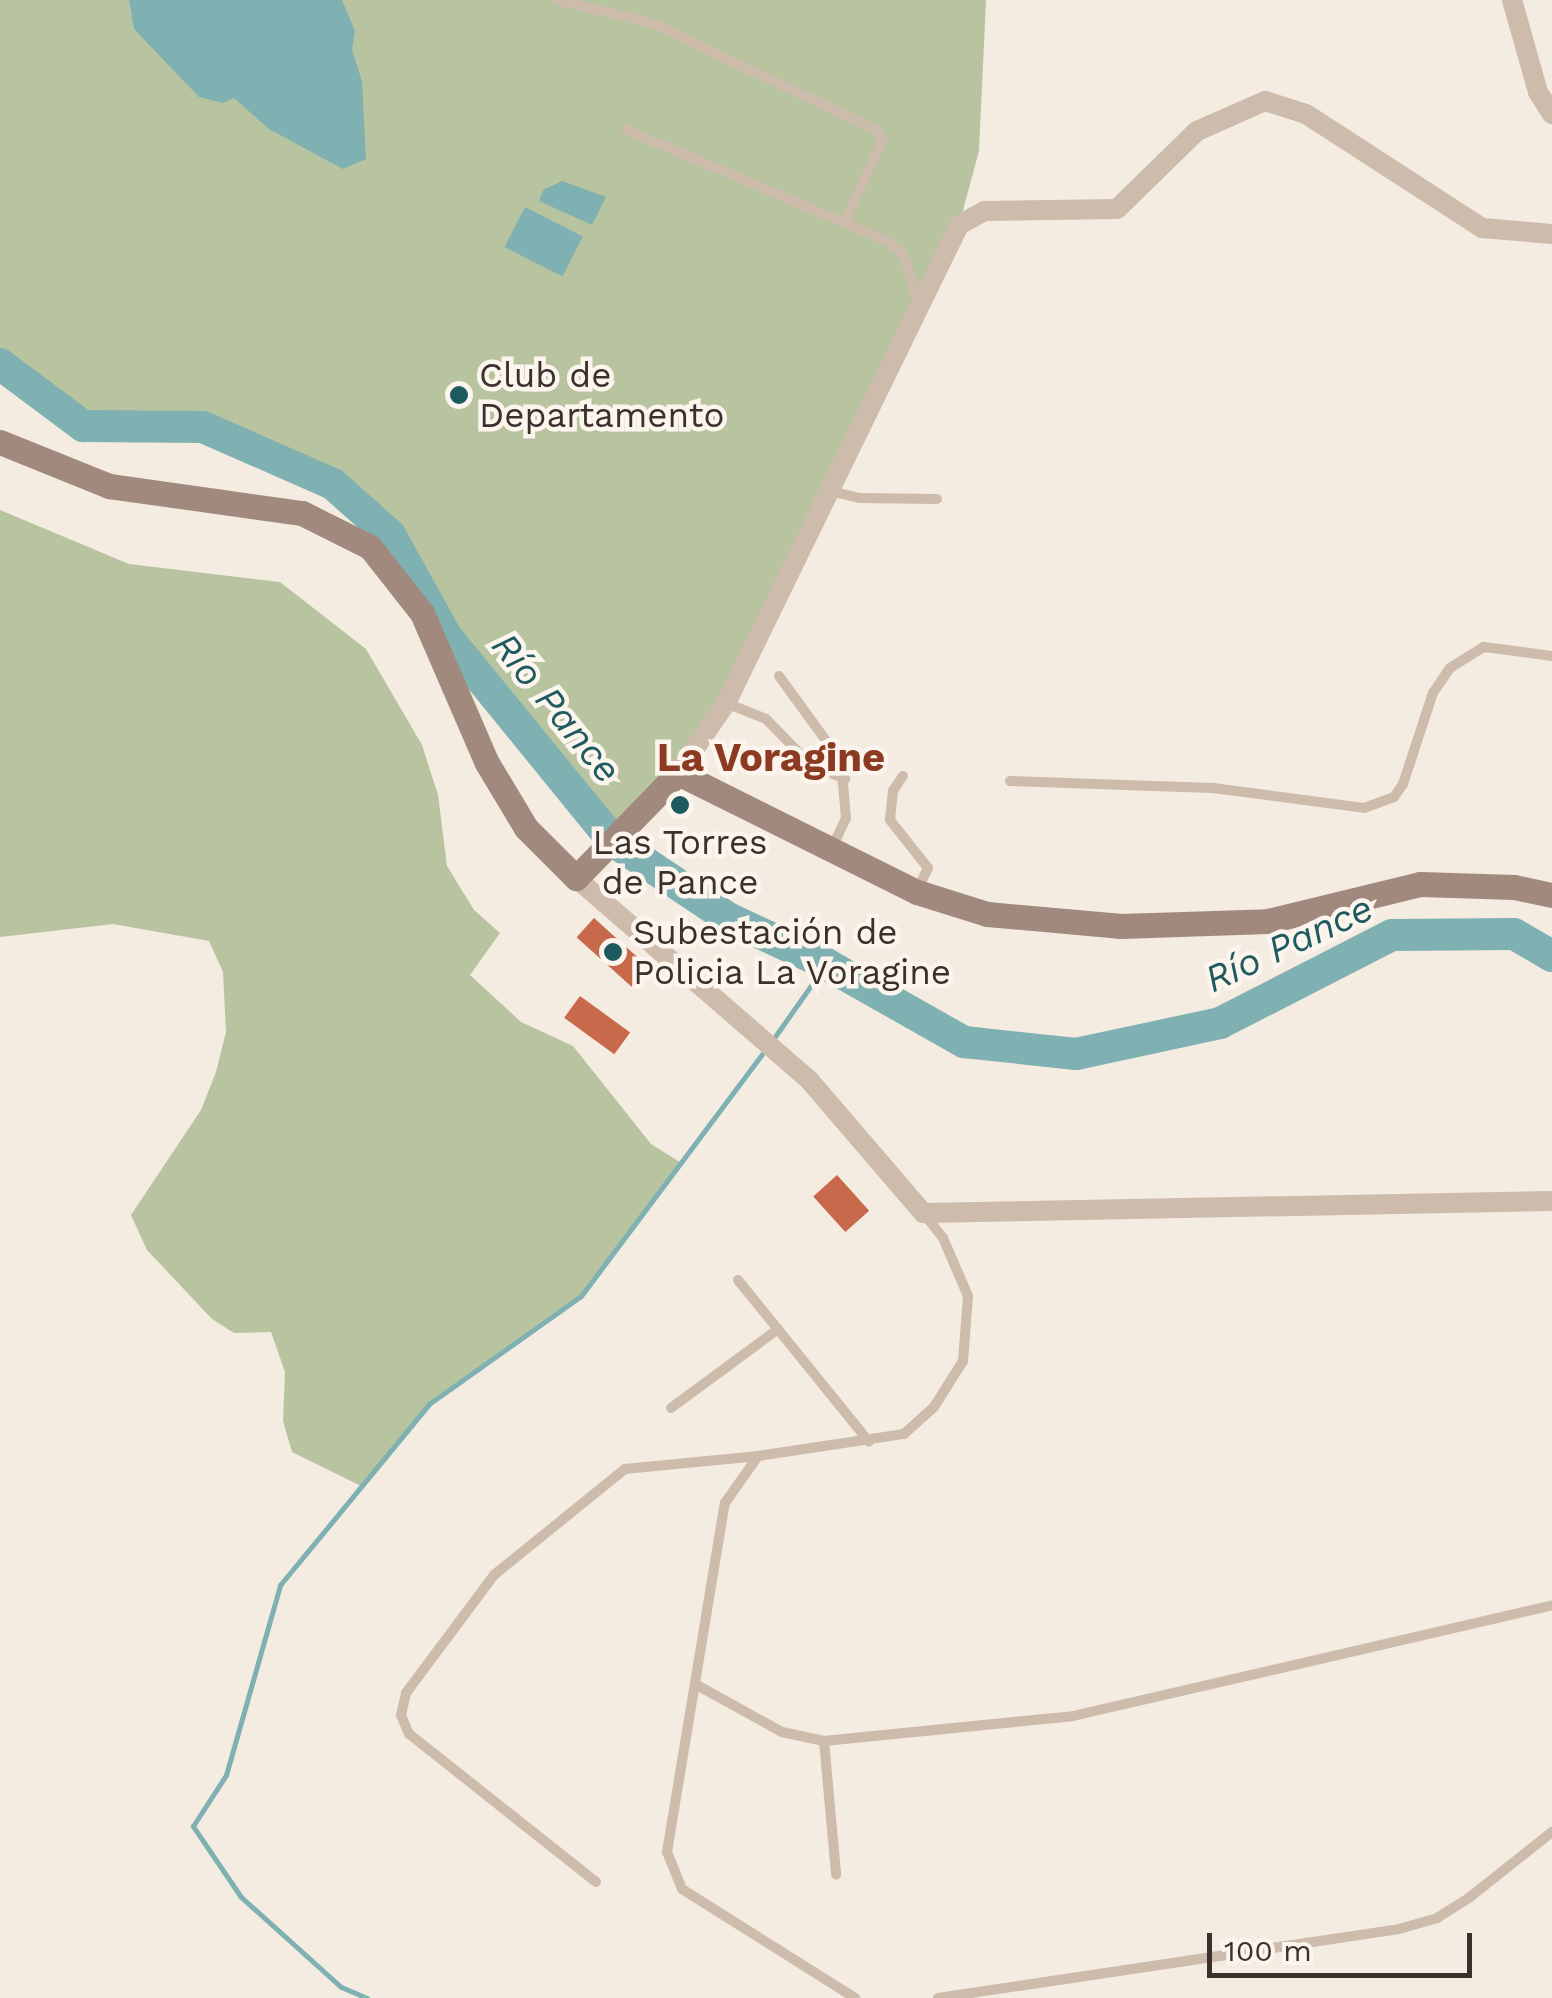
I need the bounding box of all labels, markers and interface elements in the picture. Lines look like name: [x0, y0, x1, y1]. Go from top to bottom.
place label: Club de Departamento: [479, 354, 725, 436]
marker: Club de Departamento: [448, 384, 470, 406]
water label: Río Pance: [482, 624, 630, 792]
district label: La Voragine: [656, 734, 886, 782]
marker: Las Torres de Pance: [669, 794, 691, 816]
place label: Las Torres de Pance: [592, 821, 768, 903]
water label: Río Pance: [1198, 885, 1380, 1003]
place label: Subestación de Policia La Voragine: [633, 911, 954, 993]
marker: Subestación de Policia La Voragine: [602, 941, 624, 963]
scale bar: [1212, 1913, 1477, 1975]
text: 100 m: [1224, 1933, 1312, 1968]

